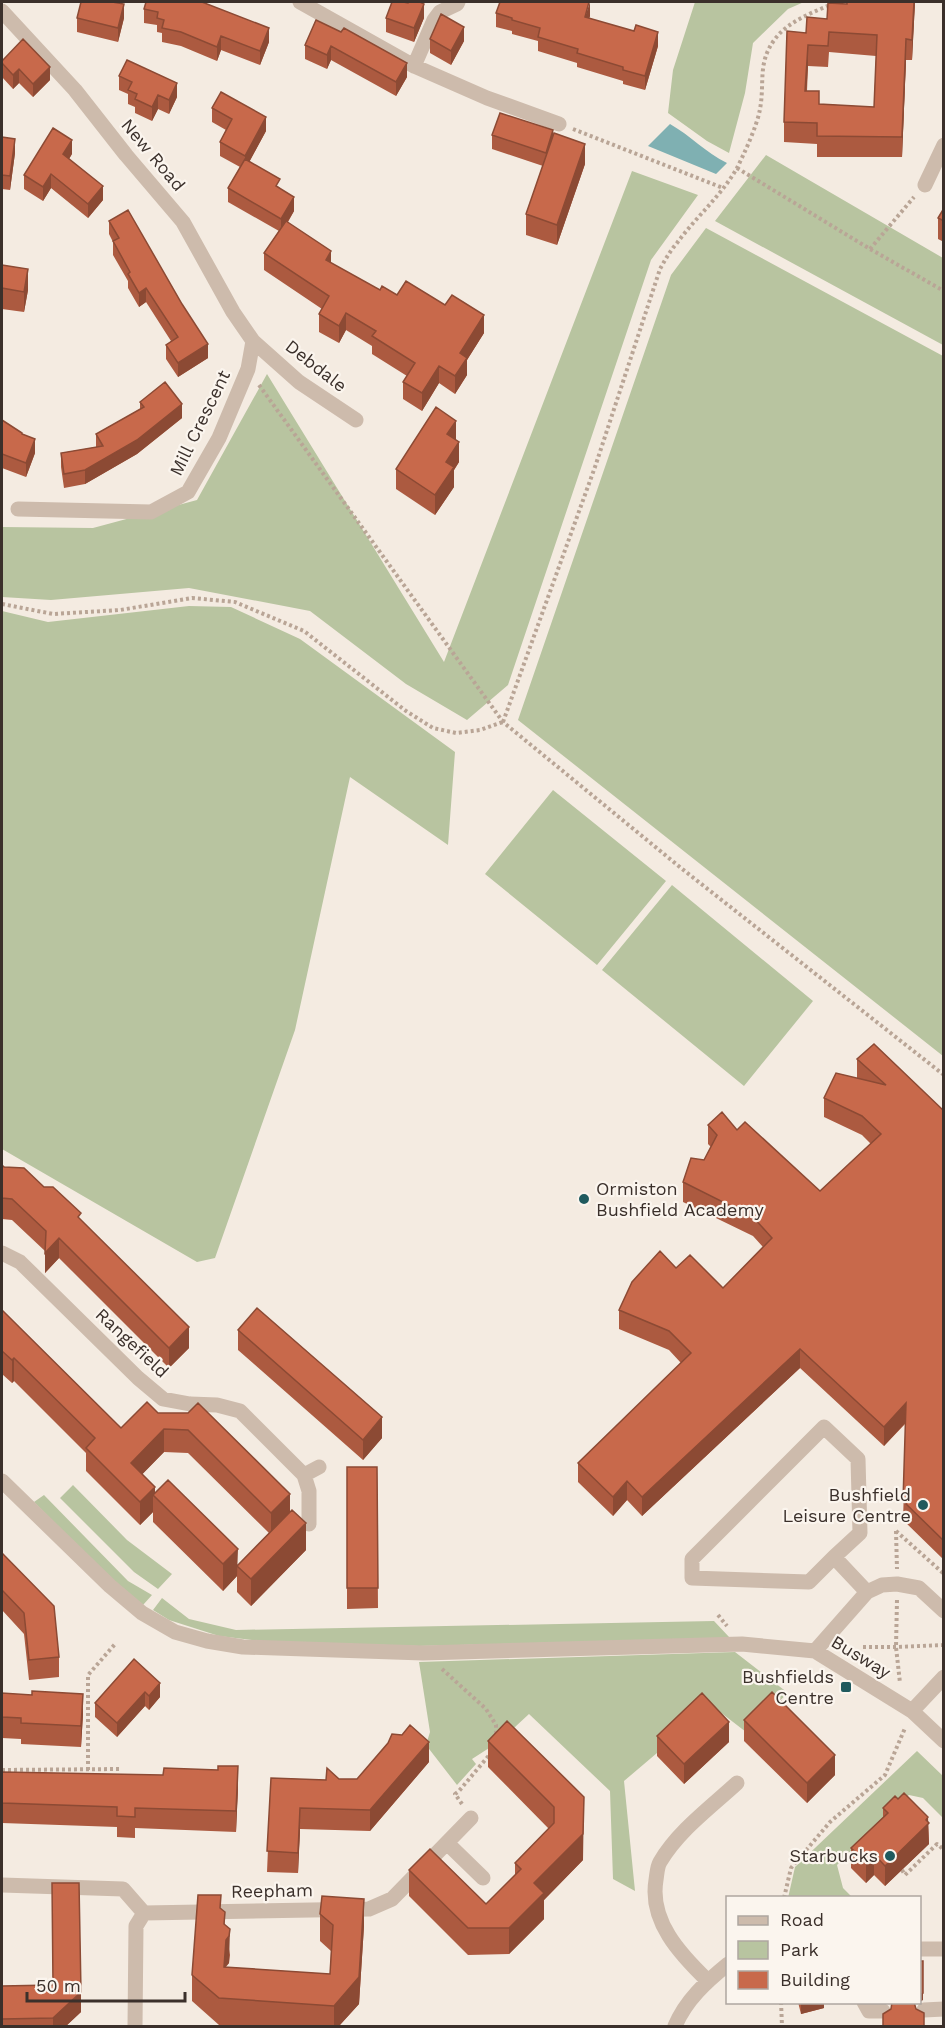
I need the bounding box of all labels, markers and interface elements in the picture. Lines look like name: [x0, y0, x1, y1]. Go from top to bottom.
street label: New Road: [117, 114, 190, 195]
street label: Debdale: [281, 335, 351, 396]
street label: Mill Crescent: [165, 366, 234, 479]
place label: Ormiston Bushfield Academy: [596, 1178, 764, 1220]
marker: Ormiston Bushfield Academy: [577, 1192, 591, 1206]
street label: Rangefield: [91, 1304, 173, 1382]
place label: Bushfield Leisure Centre: [782, 1484, 911, 1526]
marker: Bushfield Leisure Centre: [916, 1498, 930, 1512]
street label: Busway: [828, 1631, 895, 1683]
place label: Bushfields Centre: [742, 1666, 834, 1708]
marker: Bushfields Centre: [839, 1680, 853, 1694]
place label: Starbucks: [789, 1845, 878, 1866]
marker: Starbucks: [883, 1849, 897, 1863]
street label: Reepham: [231, 1879, 313, 1902]
legend: [726, 1896, 921, 2004]
text: Road: [780, 1909, 824, 1930]
text: Park: [780, 1939, 819, 1960]
scale bar: [27, 1965, 184, 2003]
text: Building: [780, 1969, 850, 1990]
text: 50 m: [36, 1975, 81, 1996]

